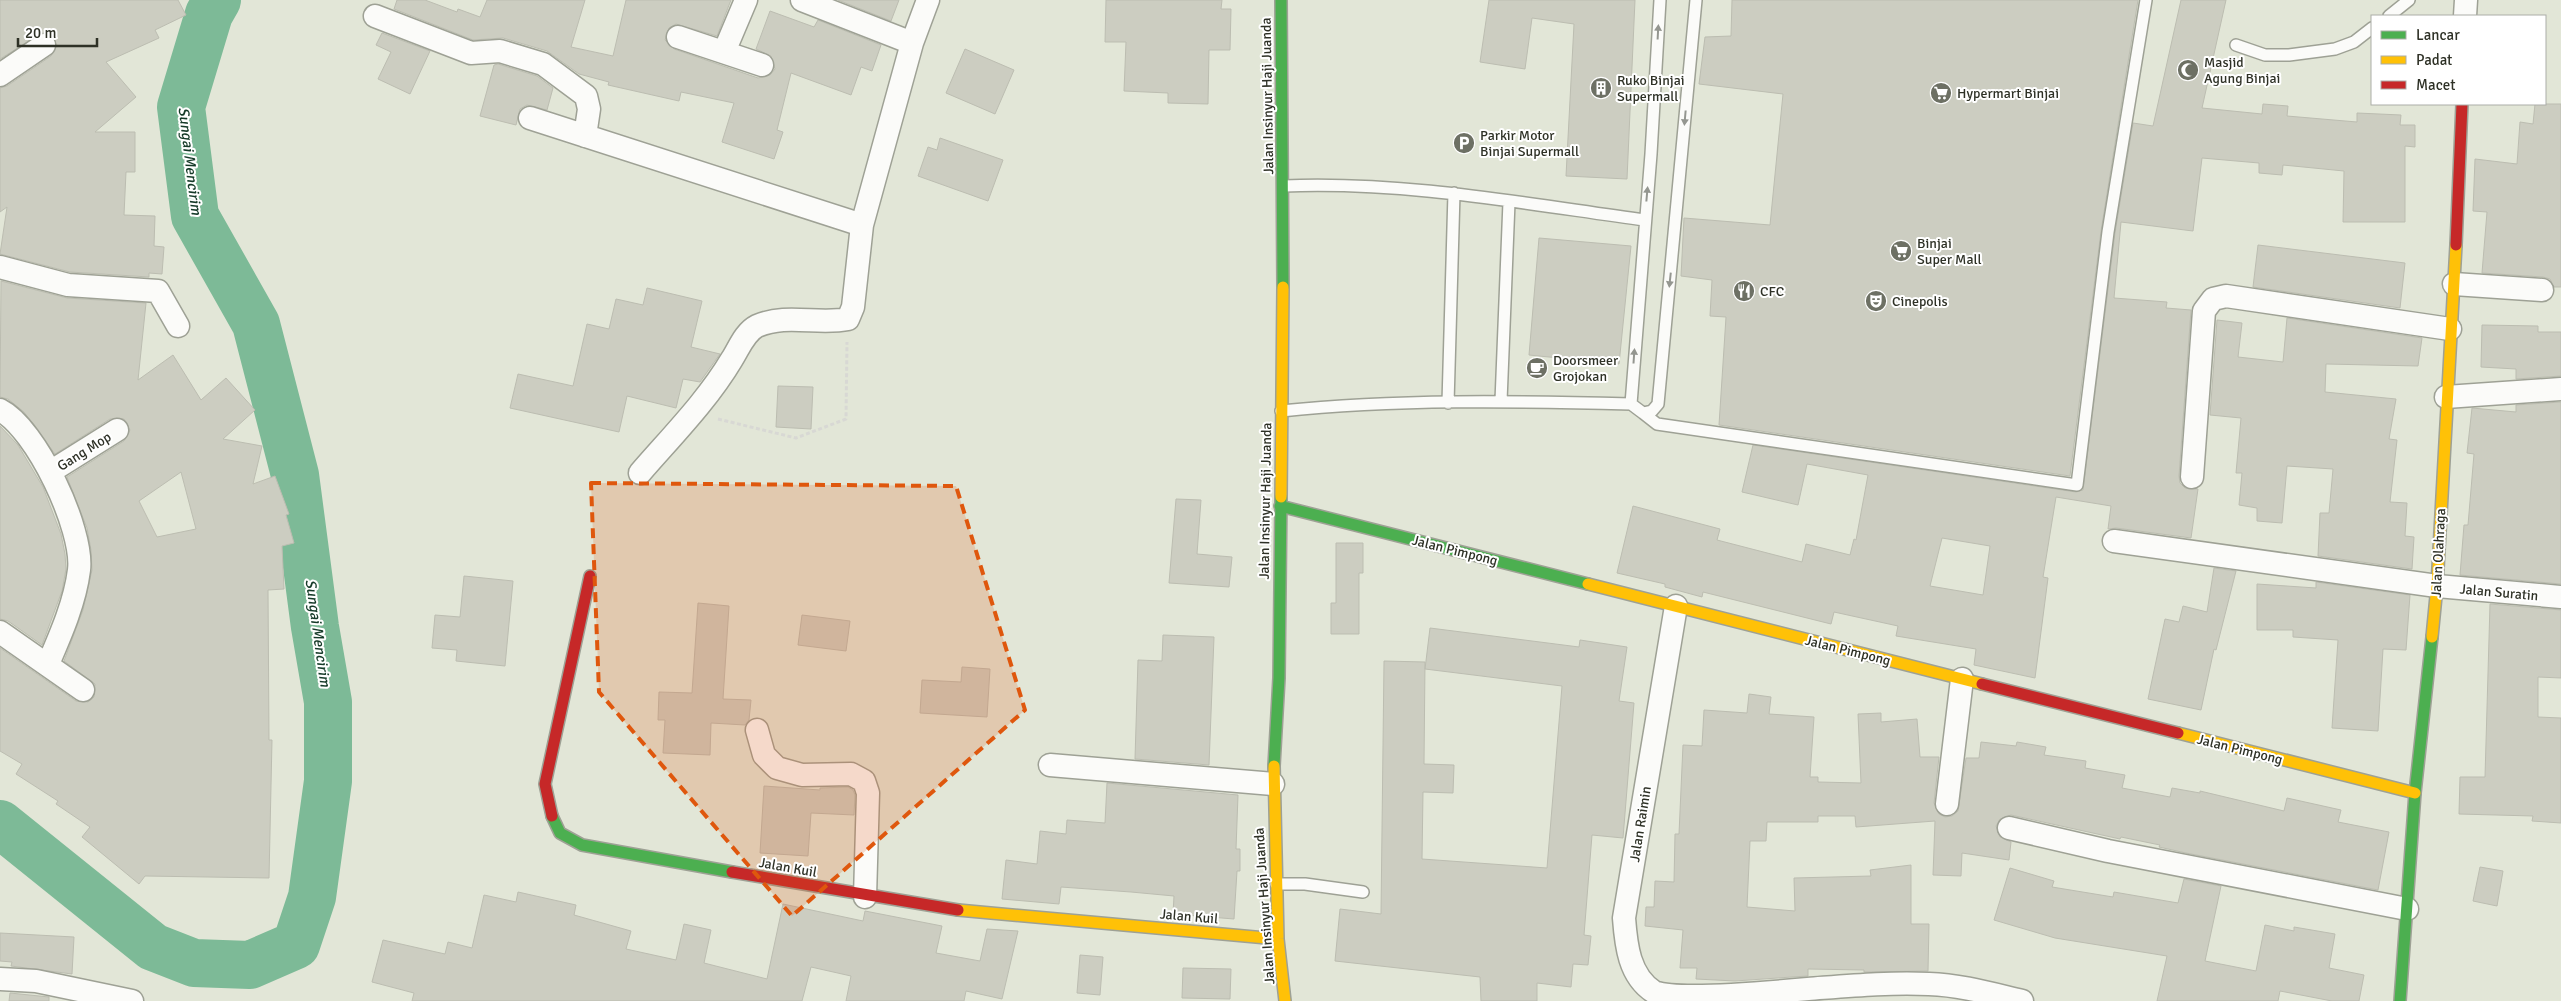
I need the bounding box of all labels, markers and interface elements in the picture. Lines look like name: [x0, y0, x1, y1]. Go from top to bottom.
scale bar: [18, 15, 96, 47]
legend: [2371, 15, 2546, 105]
street label: Jalan Insinyur Haji Juanda: [1258, 17, 1277, 175]
one-way arrow: [1654, 23, 1662, 39]
text: 20 m: [25, 24, 56, 42]
text: Lancar: [2416, 26, 2460, 44]
text: Padat: [2416, 51, 2452, 69]
place label: Masjid Agung Binjai: [2204, 54, 2280, 87]
mosque icon: Masjid Agung Binjai: [2176, 58, 2200, 82]
place label: Ruko Binjai Supermall: [1617, 72, 1685, 105]
building icon: Ruko Binjai Supermall: [1589, 76, 1613, 100]
text: Macet: [2416, 76, 2455, 94]
supermarket icon: Hypermart Binjai: [1929, 81, 1953, 105]
place label: Hypermart Binjai: [1957, 85, 2059, 102]
water label: Sungai Mencirim: [174, 106, 206, 217]
one-way arrow: [1681, 111, 1689, 127]
place label: Parkir Motor Binjai Supermall: [1480, 127, 1579, 160]
parking icon: Parkir Motor Binjai Supermall: [1452, 131, 1476, 155]
one-way arrow: [1644, 185, 1652, 201]
place label: Binjai Super Mall: [1917, 235, 1982, 268]
supermarket icon: Binjai Super Mall: [1889, 239, 1913, 263]
one-way arrow: [1666, 272, 1674, 288]
restaurant icon: CFC: [1732, 279, 1756, 303]
place label: CFC: [1760, 283, 1784, 300]
theatre icon: Cinepolis: [1864, 289, 1888, 313]
place label: Cinepolis: [1892, 293, 1948, 310]
one-way arrow: [1631, 347, 1639, 363]
place label: Doorsmeer Grojokan: [1553, 352, 1619, 385]
cafe icon: Doorsmeer Grojokan: [1525, 356, 1549, 380]
street label: Jalan Insinyur Haji Juanda: [1256, 422, 1275, 580]
street label: Gang Mop: [54, 428, 114, 475]
street label: Jalan Olahraga: [2428, 508, 2449, 598]
street label: Jalan Pimpong: [1410, 532, 1499, 569]
water label: Sungai Mencirim: [302, 578, 335, 689]
street label: Jalan Suratin: [2459, 581, 2539, 604]
street label: Jalan Pimpong: [1803, 632, 1892, 669]
street label: Jalan Pimpong: [2195, 731, 2284, 768]
street label: Jalan Raimin: [1626, 785, 1655, 863]
street label: Jalan Insinyur Haji Juanda: [1251, 827, 1278, 985]
street label: Jalan Kuil: [758, 854, 818, 881]
street label: Jalan Kuil: [1159, 905, 1219, 928]

